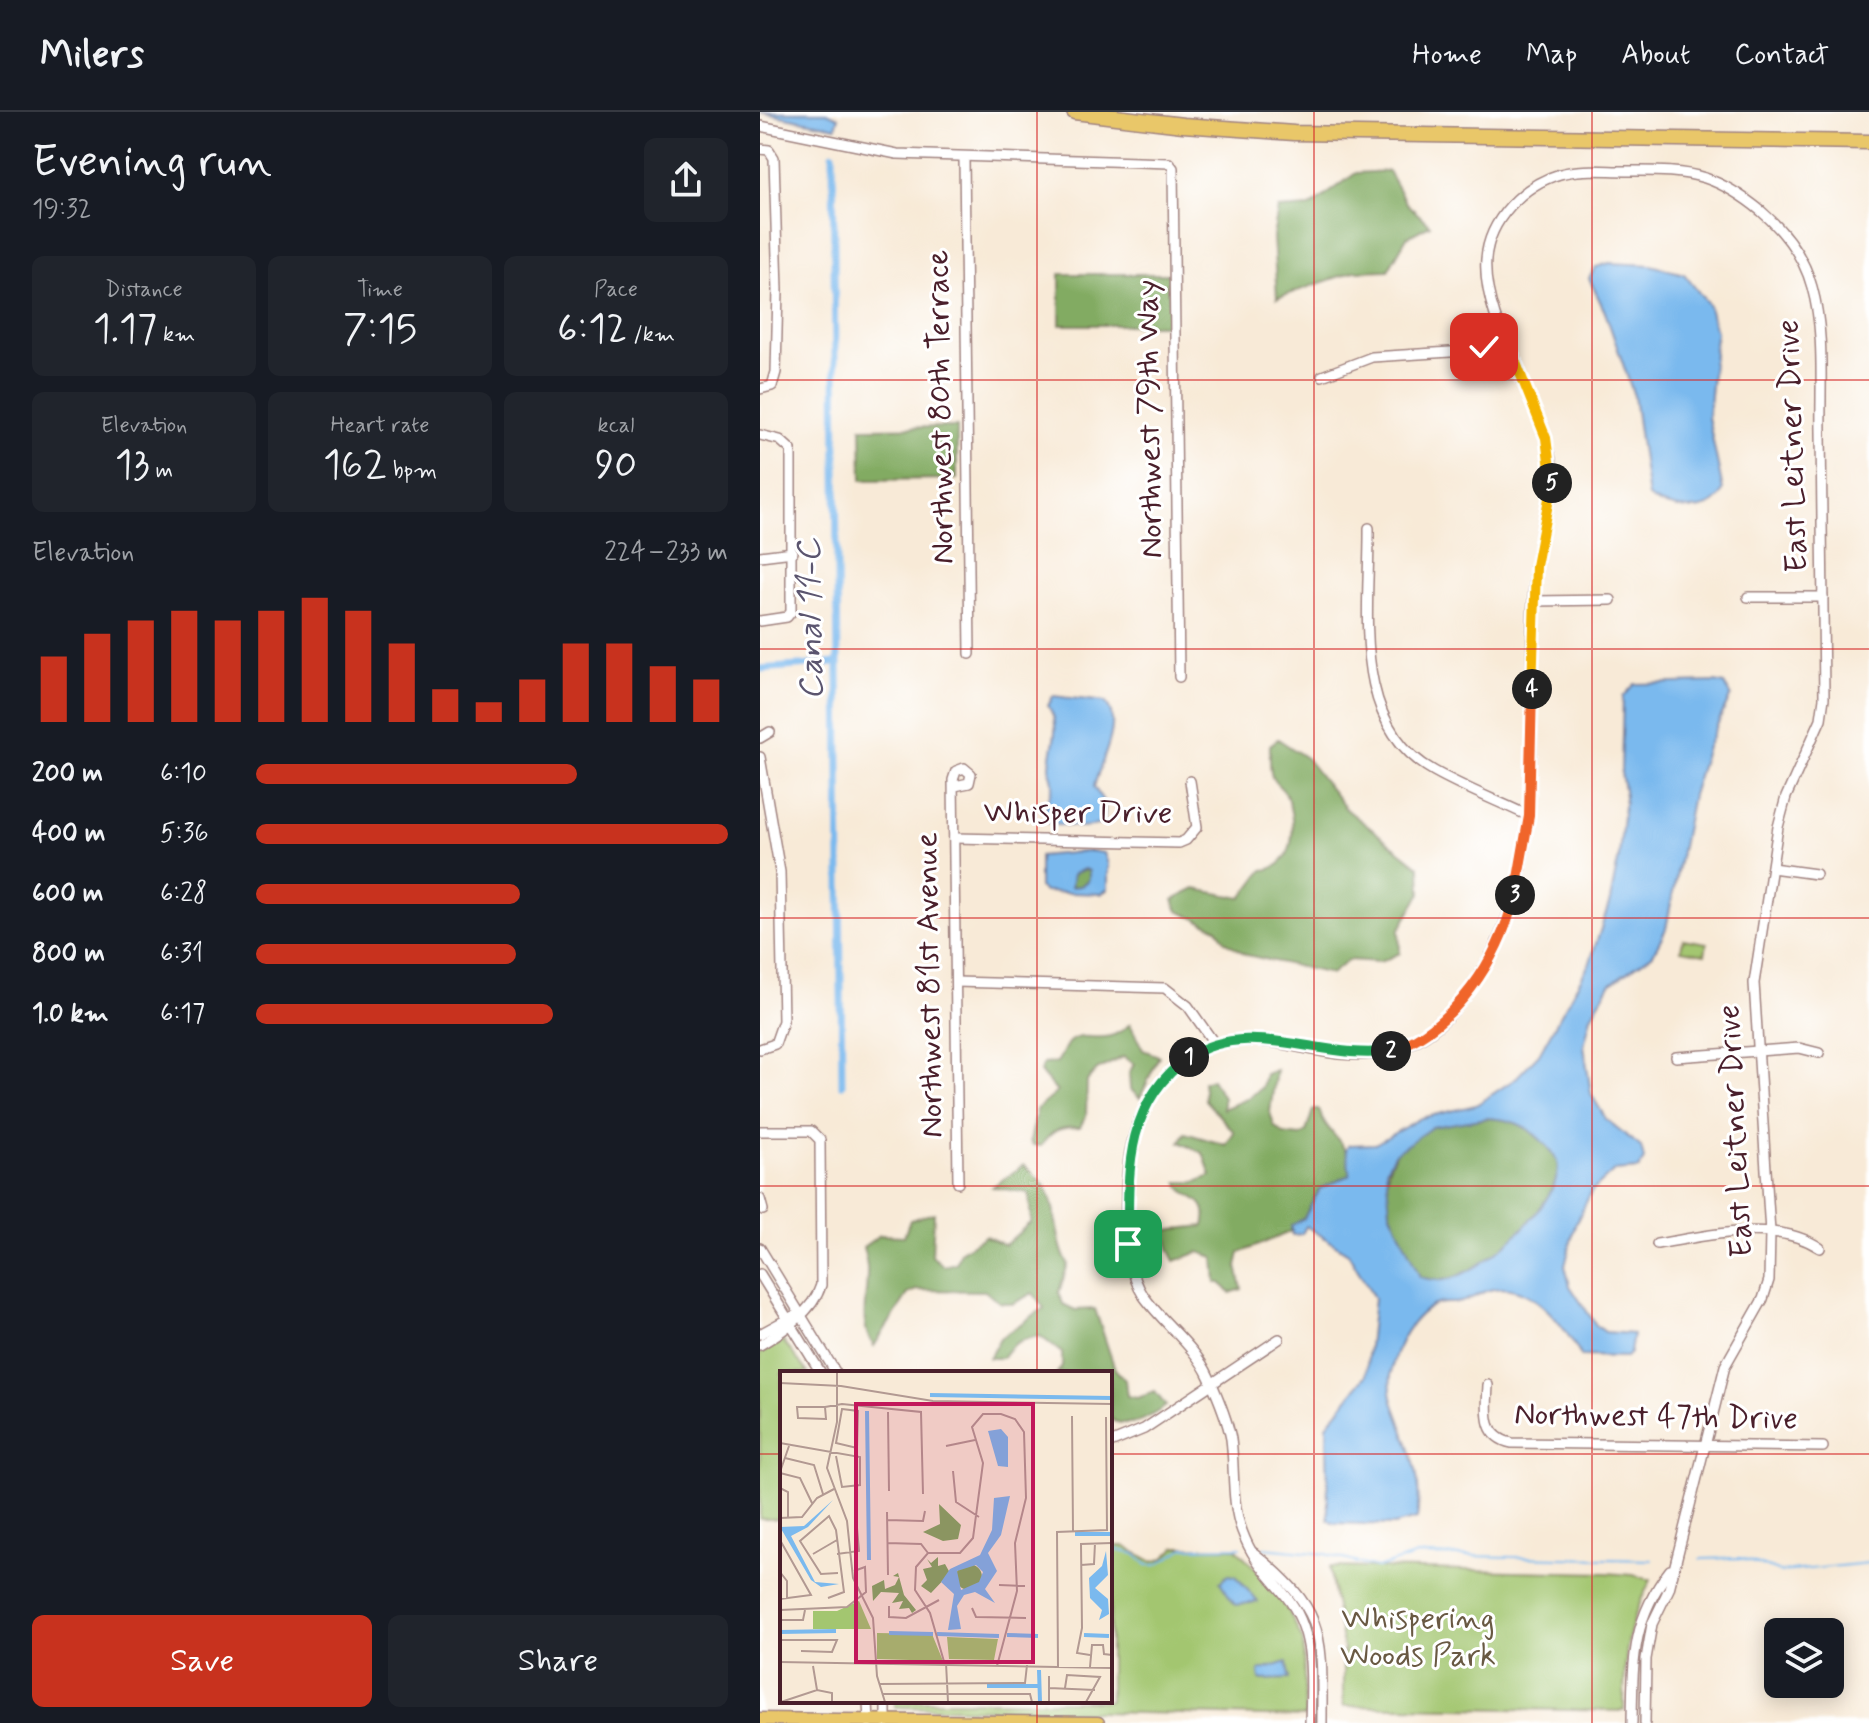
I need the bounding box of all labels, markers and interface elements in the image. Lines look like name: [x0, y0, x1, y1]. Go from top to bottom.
text: Milers: [40, 31, 144, 80]
text: Home: [1412, 37, 1482, 74]
text: Map: [1526, 37, 1577, 74]
text: About: [1621, 37, 1690, 74]
text: Contact: [1734, 37, 1829, 74]
text: Evening run: [32, 134, 272, 192]
button: share: [644, 138, 728, 222]
text: 19:32: [32, 193, 92, 227]
street label: Northwest 80th Terrace: [917, 250, 965, 564]
text: Distance: [105, 276, 183, 304]
text: Time: [357, 276, 403, 304]
text: Pace: [594, 276, 638, 304]
street label: Northwest 79th Way: [1127, 279, 1173, 559]
text: 1.17: [93, 304, 157, 356]
text: 7:15: [343, 304, 417, 356]
text: 6:12: [557, 304, 627, 356]
pin: [1450, 313, 1518, 381]
street label: East Leitner Drive: [1768, 319, 1818, 573]
text: km: [157, 321, 195, 349]
text: /km: [627, 321, 675, 349]
icon: check: [1462, 325, 1506, 369]
text: Elevation: [101, 412, 187, 440]
text: Heart rate: [331, 412, 429, 440]
text: kcal: [598, 412, 634, 440]
text: 13: [115, 440, 150, 492]
text: 162: [323, 440, 387, 492]
text: 90: [595, 440, 637, 492]
text: m: [150, 457, 173, 485]
text: bpm: [387, 457, 437, 485]
pin: 5: [1532, 463, 1572, 503]
text: 5: [1545, 469, 1559, 497]
text: Elevation: [32, 536, 134, 570]
text: 224–233 m: [604, 536, 728, 570]
water label: Canal 11-C: [787, 537, 835, 700]
pin: 4: [1512, 669, 1552, 709]
text: 4: [1526, 675, 1538, 703]
text: 200 m: [32, 757, 103, 791]
text: 6:10: [160, 757, 207, 791]
street label: Whisper Drive: [984, 792, 1172, 834]
text: 400 m: [32, 817, 105, 851]
text: 5:36: [160, 817, 209, 851]
street label: Northwest 81st Avenue: [906, 832, 954, 1138]
pin: 3: [1495, 875, 1535, 915]
text: 600 m: [32, 877, 104, 911]
text: 6:28: [160, 877, 207, 911]
text: 3: [1510, 881, 1520, 909]
text: 800 m: [32, 937, 105, 971]
text: 6:31: [160, 937, 203, 971]
text: 1.0 km: [32, 997, 109, 1031]
text: 6:17: [160, 997, 205, 1031]
street label: East Leitner Drive: [1708, 1003, 1764, 1259]
pin: 2: [1371, 1031, 1411, 1071]
pin: 1: [1169, 1037, 1209, 1077]
text: 2: [1386, 1037, 1396, 1065]
text: 1: [1184, 1043, 1194, 1071]
pin: [1094, 1210, 1162, 1278]
icon: arrive: [1106, 1222, 1150, 1266]
inset map: [780, 1371, 1112, 1703]
street label: Northwest 47th Drive: [1514, 1394, 1798, 1440]
park label: Whispering Woods Park: [1340, 1598, 1496, 1677]
button: Save: [32, 1615, 372, 1707]
button: Share: [388, 1615, 728, 1707]
map controls: [1764, 1618, 1844, 1698]
button: layers: [1764, 1618, 1844, 1698]

